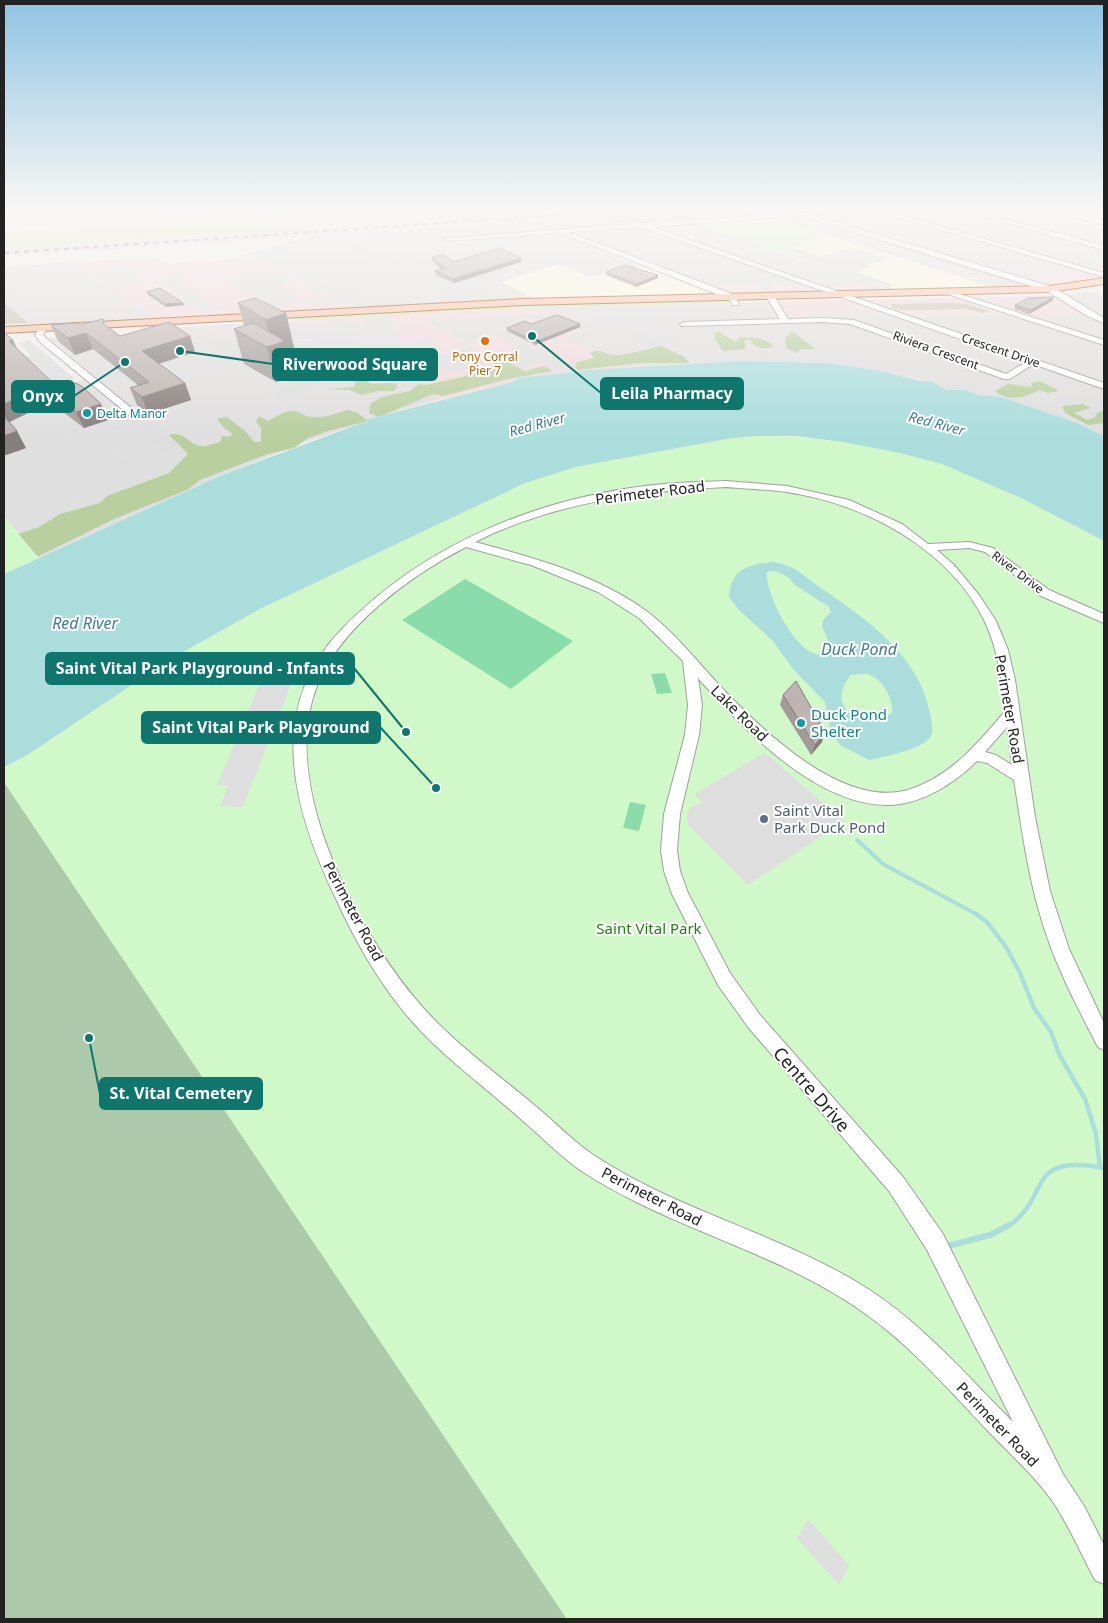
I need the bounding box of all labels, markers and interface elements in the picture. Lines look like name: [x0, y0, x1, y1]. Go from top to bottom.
street label: Riviera Crescent: [891, 327, 982, 374]
street label: Crescent Drive: [960, 329, 1043, 371]
marker: Pony Corral Pier 7: [479, 335, 491, 347]
place label: Pony Corral Pier 7: [452, 348, 518, 379]
callout: Riverwood Square: [273, 349, 437, 380]
text: Riverwood Square: [283, 353, 427, 375]
callout: Leila Pharmacy: [601, 378, 743, 409]
callout: Onyx: [12, 381, 74, 412]
text: Leila Pharmacy: [611, 382, 734, 404]
text: Onyx: [22, 385, 64, 407]
place label: Delta Manor: [97, 405, 167, 422]
water label: Red River: [907, 406, 968, 440]
marker: Delta Manor: [81, 407, 93, 419]
water label: Red River: [507, 407, 568, 441]
street label: Perimeter Road: [594, 475, 706, 509]
street label: River Drive: [988, 547, 1048, 597]
water label: Red River: [52, 612, 118, 634]
water label: Duck Pond: [821, 638, 898, 660]
callout: Saint Vital Park Playground - Infants: [46, 653, 354, 684]
street label: Perimeter Road: [991, 653, 1029, 765]
text: Saint Vital Park Playground - Infants: [56, 657, 344, 679]
street label: Lake Road: [707, 681, 773, 745]
place label: Duck Pond Shelter: [811, 704, 887, 741]
callout: Saint Vital Park Playground: [142, 712, 380, 743]
text: Saint Vital Park Playground: [152, 716, 370, 738]
marker: Duck Pond Shelter: [795, 717, 807, 729]
place label: Saint Vital Park Duck Pond: [774, 800, 886, 837]
marker: Saint Vital Park Duck Pond: [758, 813, 770, 825]
street label: Perimeter Road: [319, 858, 389, 964]
park label: Saint Vital Park: [596, 918, 702, 938]
street label: Centre Drive: [768, 1041, 856, 1137]
callout: St. Vital Cemetery: [100, 1078, 262, 1109]
text: St. Vital Cemetery: [110, 1082, 253, 1104]
street label: Perimeter Road: [598, 1162, 706, 1230]
street label: Perimeter Road: [953, 1377, 1043, 1471]

